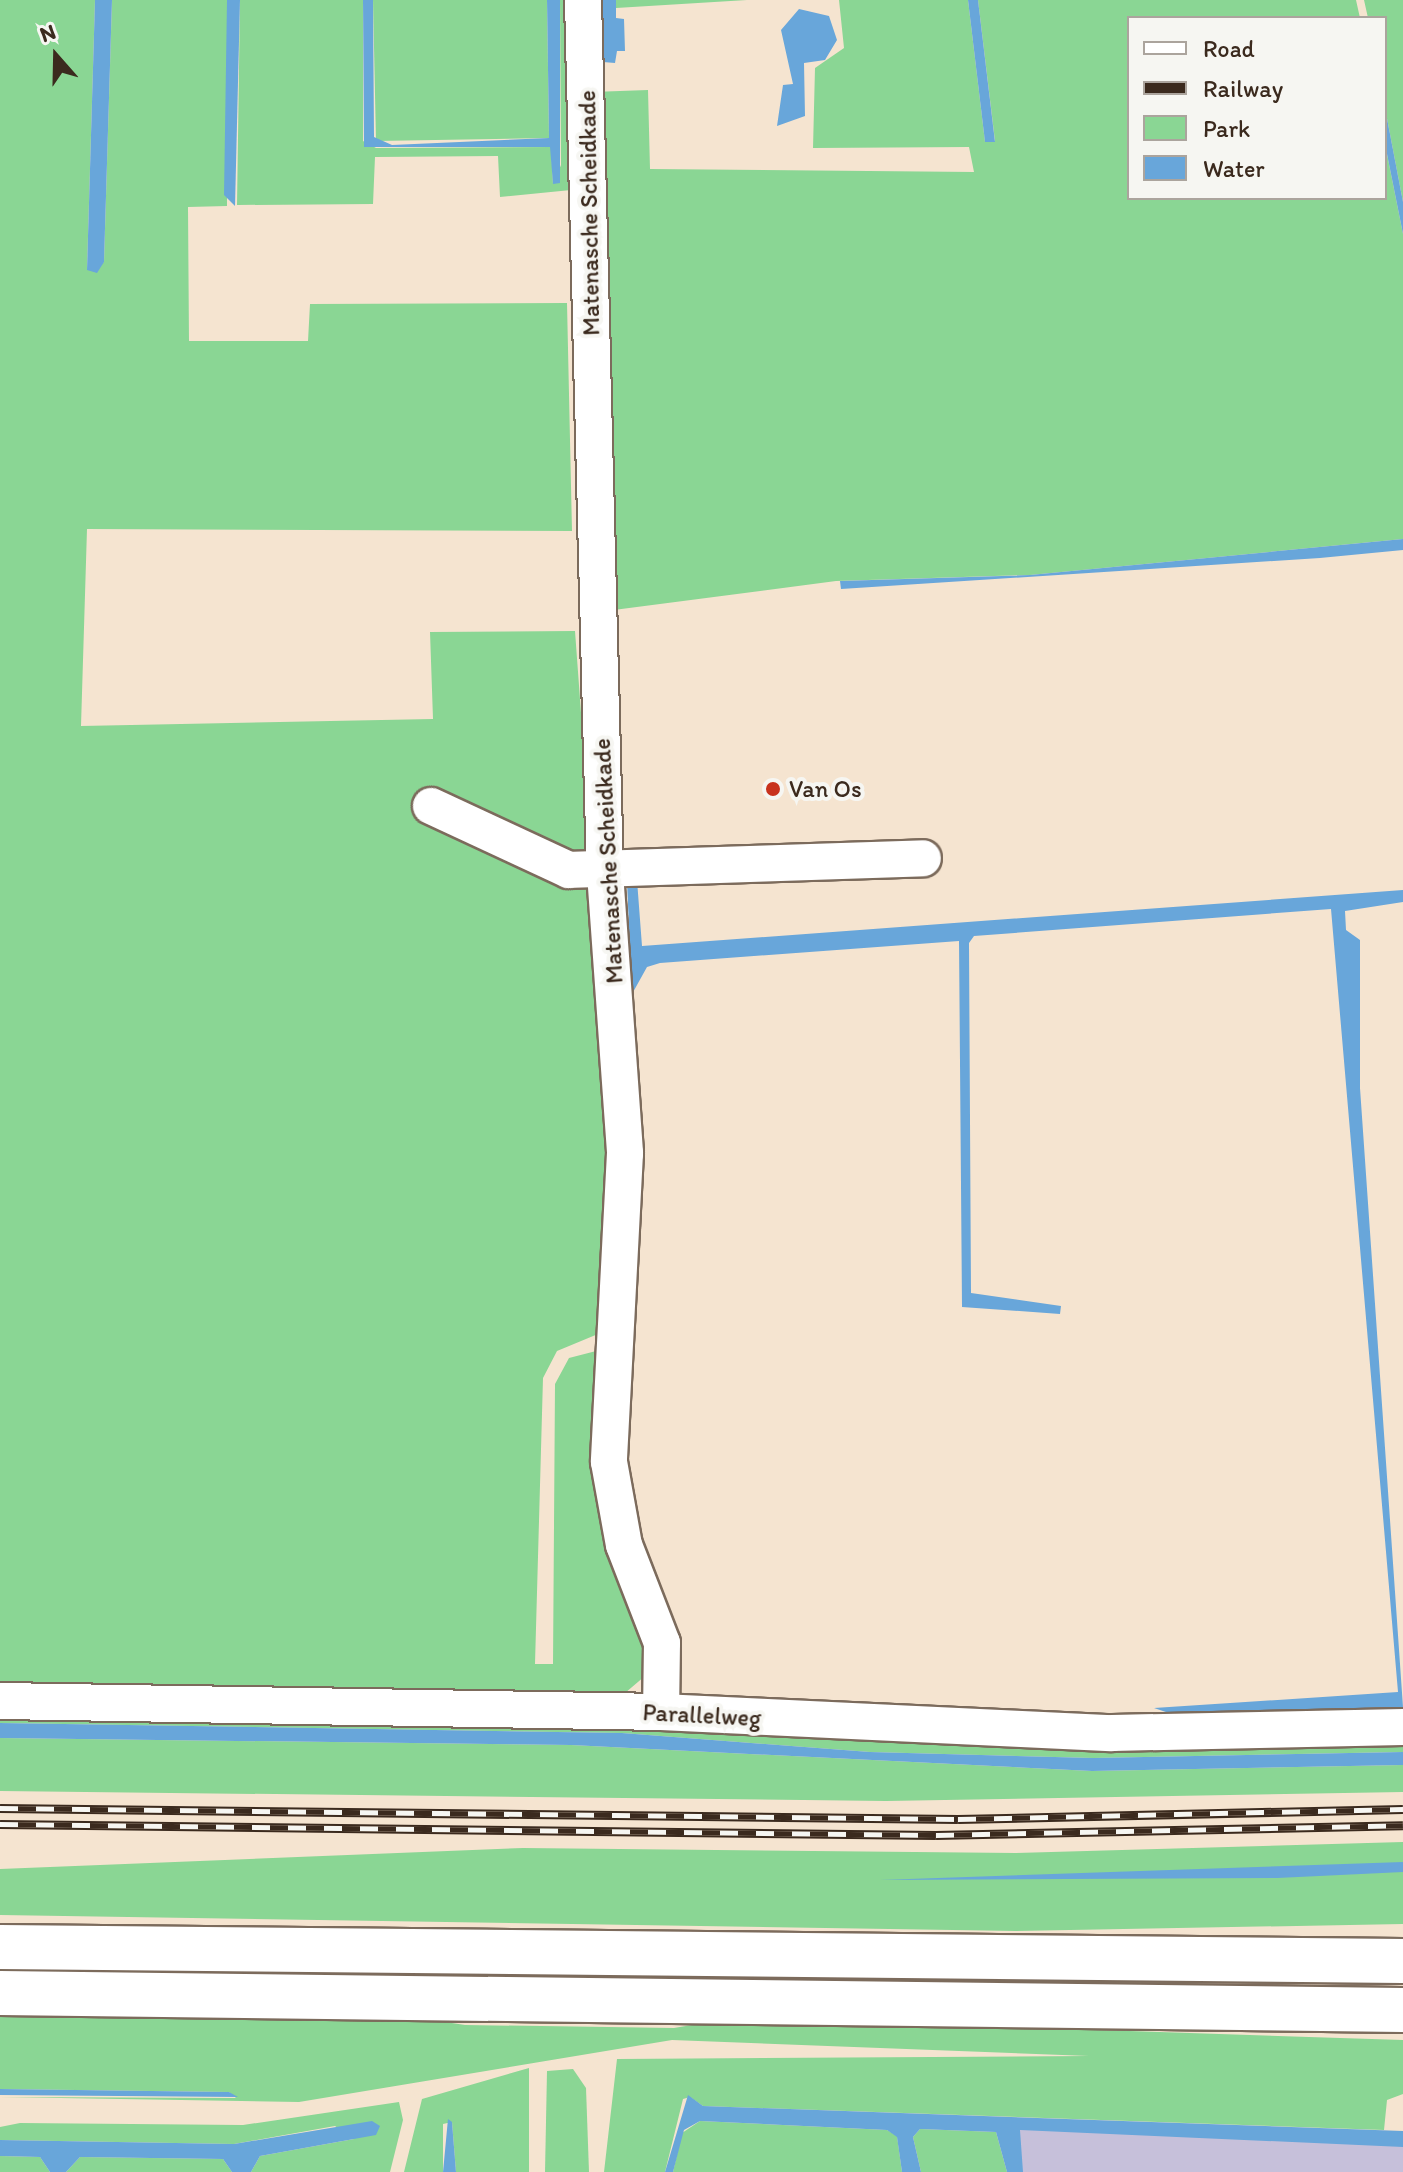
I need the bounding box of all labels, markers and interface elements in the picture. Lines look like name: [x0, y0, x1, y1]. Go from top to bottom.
north arrow: [16, 16, 96, 96]
legend: [1127, 16, 1387, 200]
text: N: [36, 18, 59, 48]
text: Road: [1203, 34, 1255, 63]
text: Railway: [1203, 74, 1283, 103]
street label: Matenasche Scheidkade: [572, 90, 606, 336]
text: Park: [1203, 114, 1250, 143]
text: Water: [1203, 154, 1265, 183]
street label: Matenasche Scheidkade: [587, 738, 629, 984]
place label: Van Os: [789, 775, 862, 803]
marker: Van Os: [764, 780, 782, 798]
street label: Parallelweg: [642, 1698, 762, 1732]

